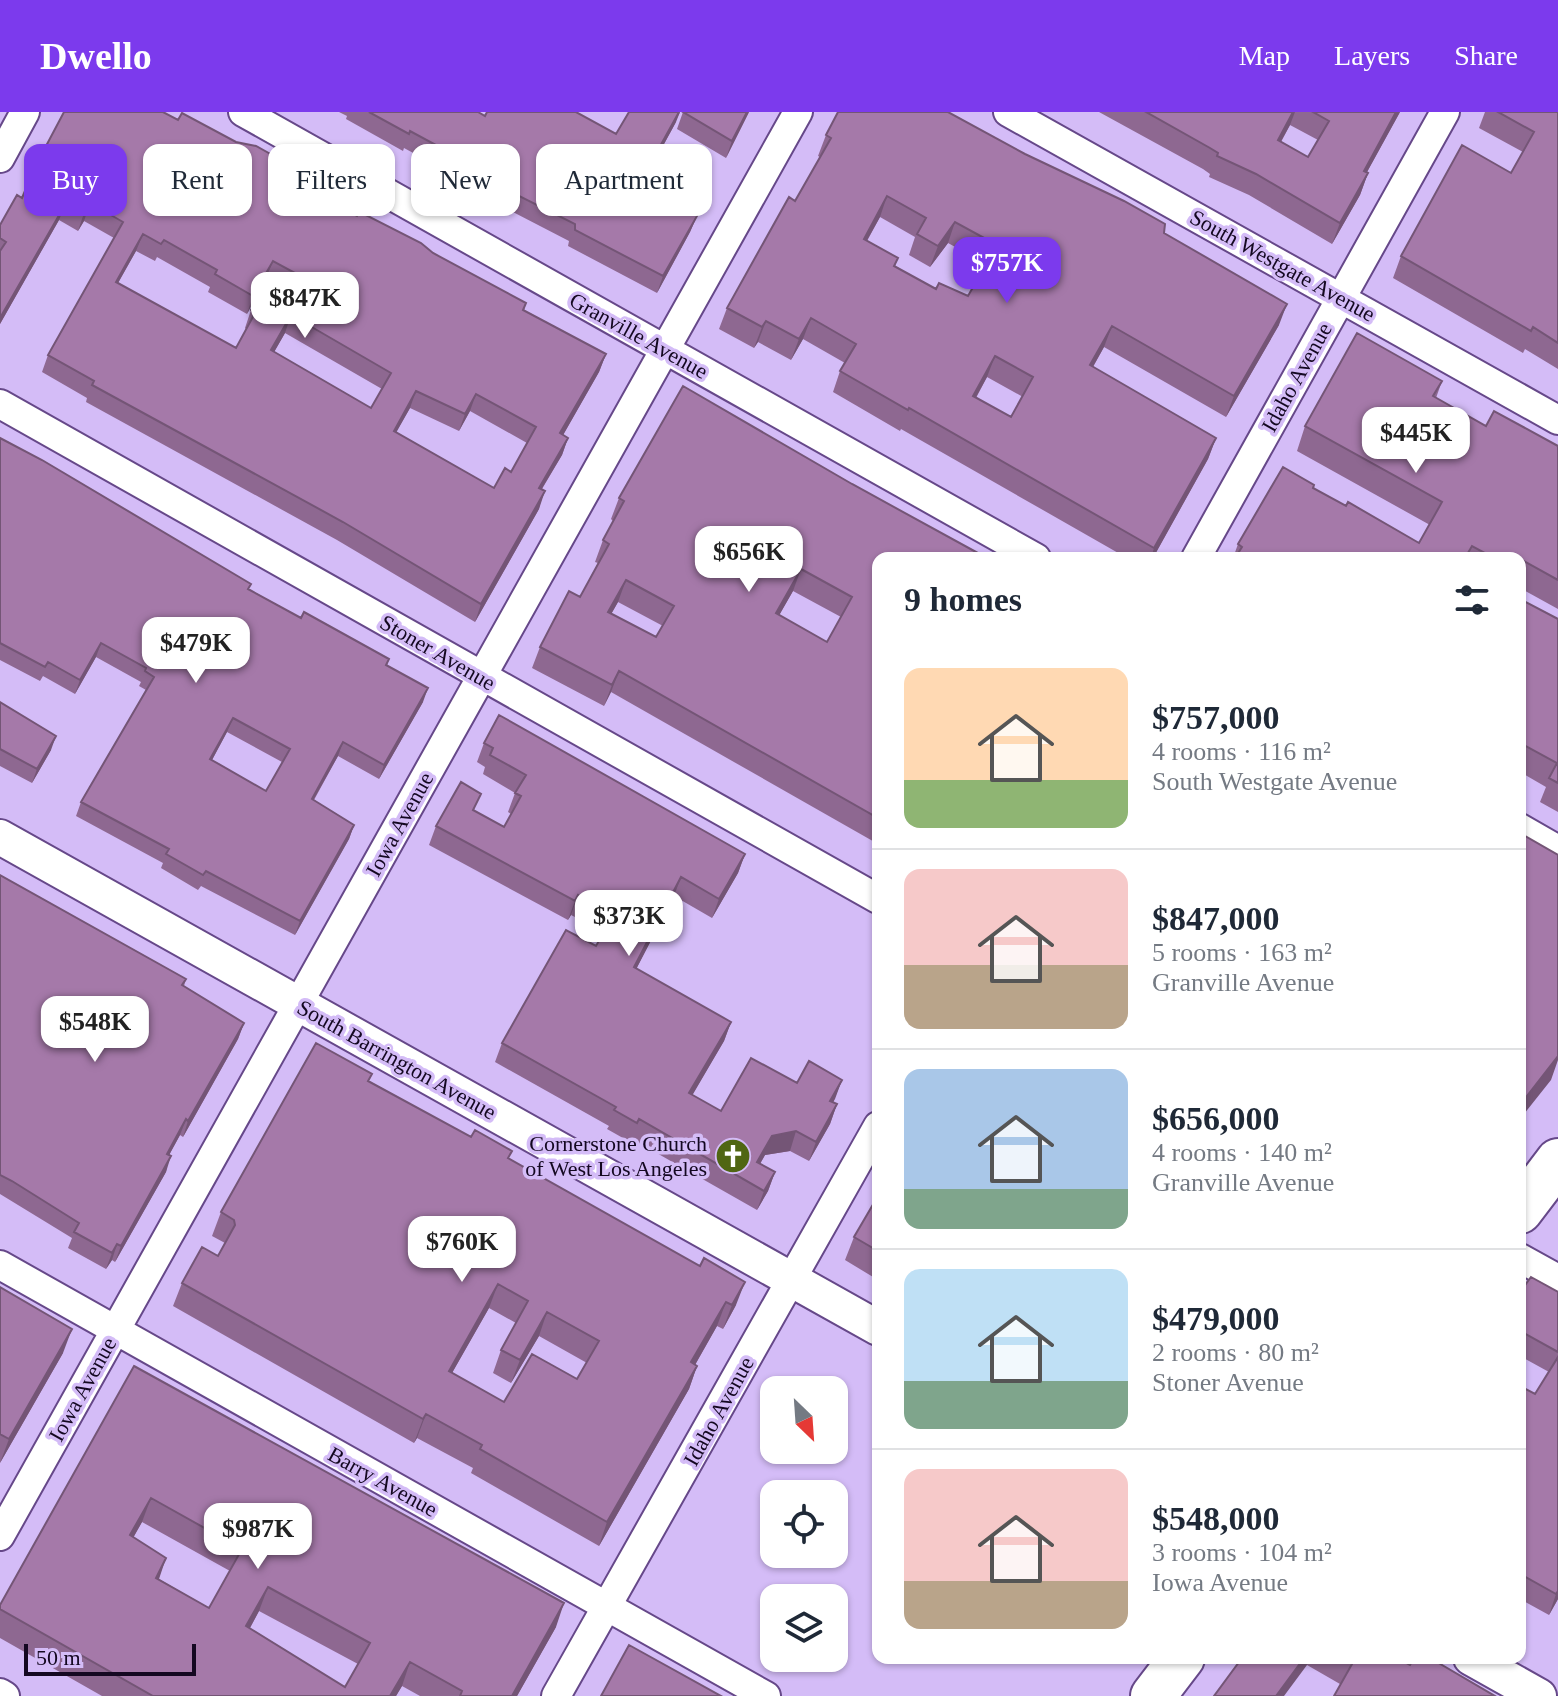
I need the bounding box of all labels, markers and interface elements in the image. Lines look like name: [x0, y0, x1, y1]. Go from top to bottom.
text: Dwello: [40, 35, 152, 77]
text: Map: [1239, 40, 1290, 71]
text: Layers: [1334, 40, 1410, 71]
text: Share: [1454, 40, 1518, 71]
chip: Buy: [24, 144, 127, 216]
chip: Rent: [143, 144, 252, 216]
chip: Filters: [268, 144, 395, 216]
chip: New: [411, 144, 520, 216]
chip: Apartment: [536, 144, 712, 216]
street label: South Westgate Avenue: [1186, 204, 1380, 327]
pin: $757K: [951, 237, 1063, 305]
text: $757K: [971, 248, 1043, 277]
pin: $847K: [249, 272, 361, 340]
text: $847K: [269, 283, 341, 312]
street label: Granville Avenue: [565, 287, 712, 384]
street label: Idaho Avenue: [1256, 318, 1337, 436]
pin: $445K: [1360, 407, 1472, 475]
text: $445K: [1380, 418, 1452, 447]
pin: $656K: [693, 526, 805, 594]
text: $656K: [713, 537, 785, 566]
icon: filters: [1450, 578, 1494, 622]
text: 9 homes: [904, 581, 1022, 618]
street label: Stoner Avenue: [376, 609, 500, 695]
pin: $479K: [140, 617, 252, 685]
text: $479K: [160, 628, 232, 657]
text: $757,000: [1152, 699, 1280, 736]
icon: home: [968, 700, 1064, 796]
text: 4 rooms · 116 m²: [1152, 737, 1331, 766]
text: South Westgate Avenue: [1152, 767, 1397, 796]
street label: Iowa Avenue: [361, 768, 438, 881]
pin: $373K: [573, 890, 685, 958]
text: $847,000: [1152, 900, 1280, 937]
text: $373K: [593, 901, 665, 930]
icon: home: [968, 901, 1064, 997]
text: 5 rooms · 163 m²: [1152, 938, 1332, 967]
text: Granville Avenue: [1152, 968, 1334, 997]
street label: South Barrington Avenue: [293, 994, 500, 1124]
pin: $548K: [39, 996, 151, 1064]
text: $548K: [59, 1007, 131, 1036]
text: $656,000: [1152, 1100, 1280, 1137]
icon: home: [968, 1101, 1064, 1197]
place label: Cornerstone Church of West Los Angeles: [525, 1131, 707, 1181]
church icon: Cornerstone Church of West Los Angeles: [714, 1137, 752, 1175]
text: 4 rooms · 140 m²: [1152, 1138, 1332, 1167]
text: Granville Avenue: [1152, 1168, 1334, 1197]
pin: $760K: [406, 1216, 518, 1284]
text: $760K: [426, 1227, 498, 1256]
text: $479,000: [1152, 1300, 1280, 1337]
icon: home: [968, 1301, 1064, 1397]
street label: Iowa Avenue: [44, 1333, 121, 1446]
text: 2 rooms · 80 m²: [1152, 1338, 1319, 1367]
street label: Idaho Avenue: [678, 1352, 759, 1470]
text: Stoner Avenue: [1152, 1368, 1304, 1397]
north arrow: [760, 1376, 848, 1464]
map controls: [760, 1376, 848, 1672]
street label: Barry Avenue: [324, 1441, 442, 1522]
button: locate: [760, 1480, 848, 1568]
text: $548,000: [1152, 1500, 1280, 1537]
icon: home: [968, 1501, 1064, 1597]
pin: $987K: [202, 1503, 314, 1571]
text: $987K: [222, 1514, 294, 1543]
text: 3 rooms · 104 m²: [1152, 1538, 1332, 1567]
text: Iowa Avenue: [1152, 1568, 1288, 1597]
button: layers: [760, 1584, 848, 1672]
scale bar: [24, 1640, 196, 1676]
text: 50 m: [36, 1645, 81, 1670]

